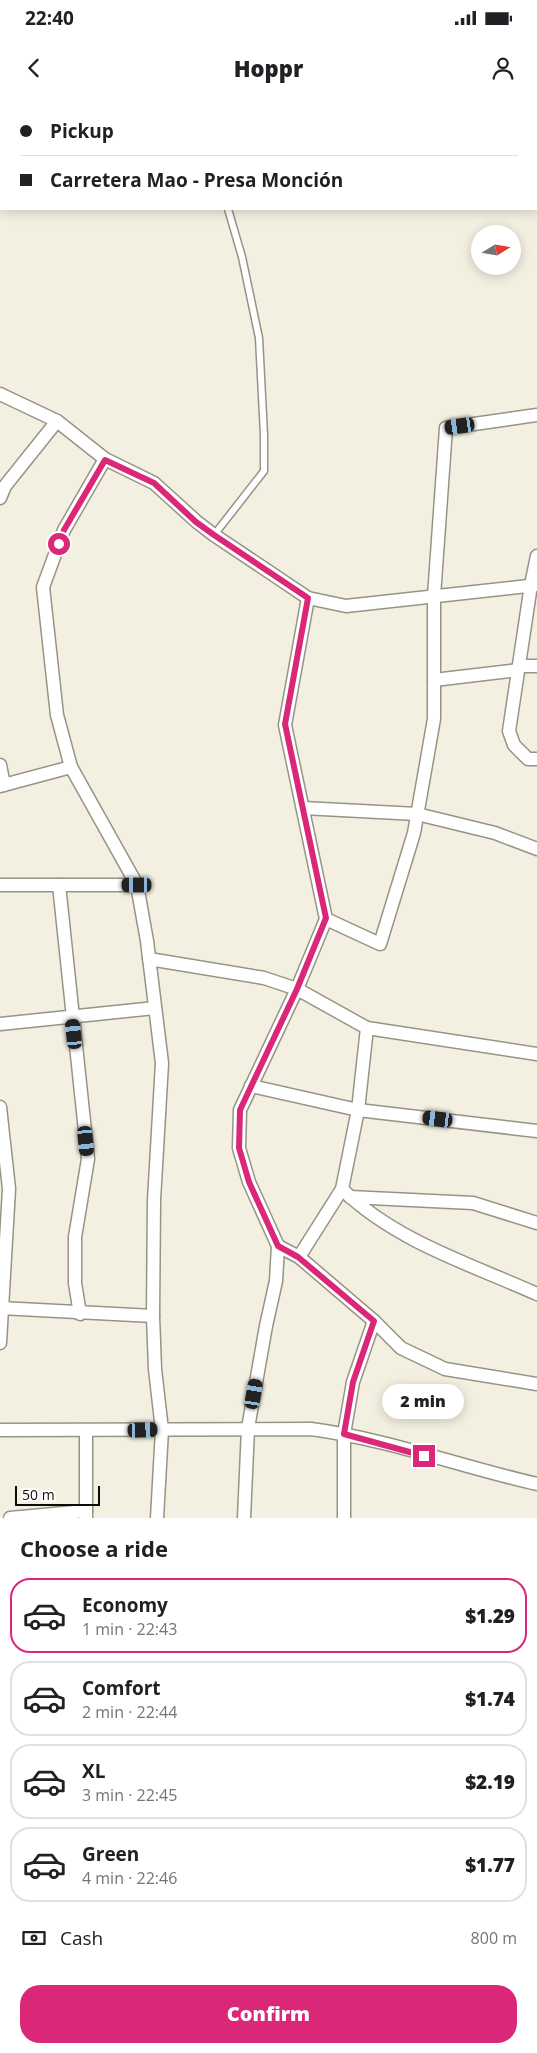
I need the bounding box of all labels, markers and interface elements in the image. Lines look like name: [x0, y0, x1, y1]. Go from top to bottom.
text: 22:40: [25, 5, 74, 31]
text: Hoppr: [234, 53, 303, 83]
icon: back: [20, 54, 48, 82]
icon: person: [489, 54, 517, 82]
text: Pickup: [50, 118, 114, 144]
text: Carretera Mao - Presa Monción: [50, 167, 343, 193]
north arrow: [471, 225, 521, 275]
map controls: [471, 225, 521, 275]
car: [444, 416, 475, 436]
route start: [48, 533, 70, 555]
car: [122, 878, 152, 893]
car: [64, 1018, 83, 1050]
car: [422, 1110, 453, 1128]
car: [76, 1125, 95, 1157]
car: [244, 1378, 263, 1410]
callout: 2 min: [383, 1384, 465, 1418]
text: 2 min: [400, 1390, 446, 1412]
car: [127, 1422, 158, 1438]
route end: [413, 1445, 435, 1467]
scale bar: [15, 1483, 100, 1506]
text: 50 m: [22, 1485, 55, 1504]
text: Choose a ride: [20, 1533, 168, 1563]
text: Economy: [82, 1592, 168, 1618]
icon: car: [22, 1593, 67, 1638]
text: $1.29: [465, 1603, 515, 1629]
text: 1 min · 22:43: [82, 1618, 177, 1640]
text: Comfort: [82, 1675, 161, 1701]
icon: car: [22, 1676, 67, 1721]
text: $1.74: [465, 1686, 515, 1712]
text: 2 min · 22:44: [82, 1701, 177, 1723]
text: XL: [82, 1758, 105, 1784]
icon: car: [22, 1759, 67, 1804]
text: $2.19: [465, 1769, 515, 1795]
text: 3 min · 22:45: [82, 1784, 177, 1806]
text: Green: [82, 1841, 139, 1867]
icon: car: [22, 1842, 67, 1887]
text: $1.77: [465, 1852, 515, 1878]
text: 4 min · 22:46: [82, 1867, 177, 1889]
icon: cash: [20, 1924, 48, 1952]
text: Cash: [60, 1925, 103, 1951]
text: 800 m: [471, 1927, 517, 1949]
button: Confirm: [20, 1985, 517, 2043]

